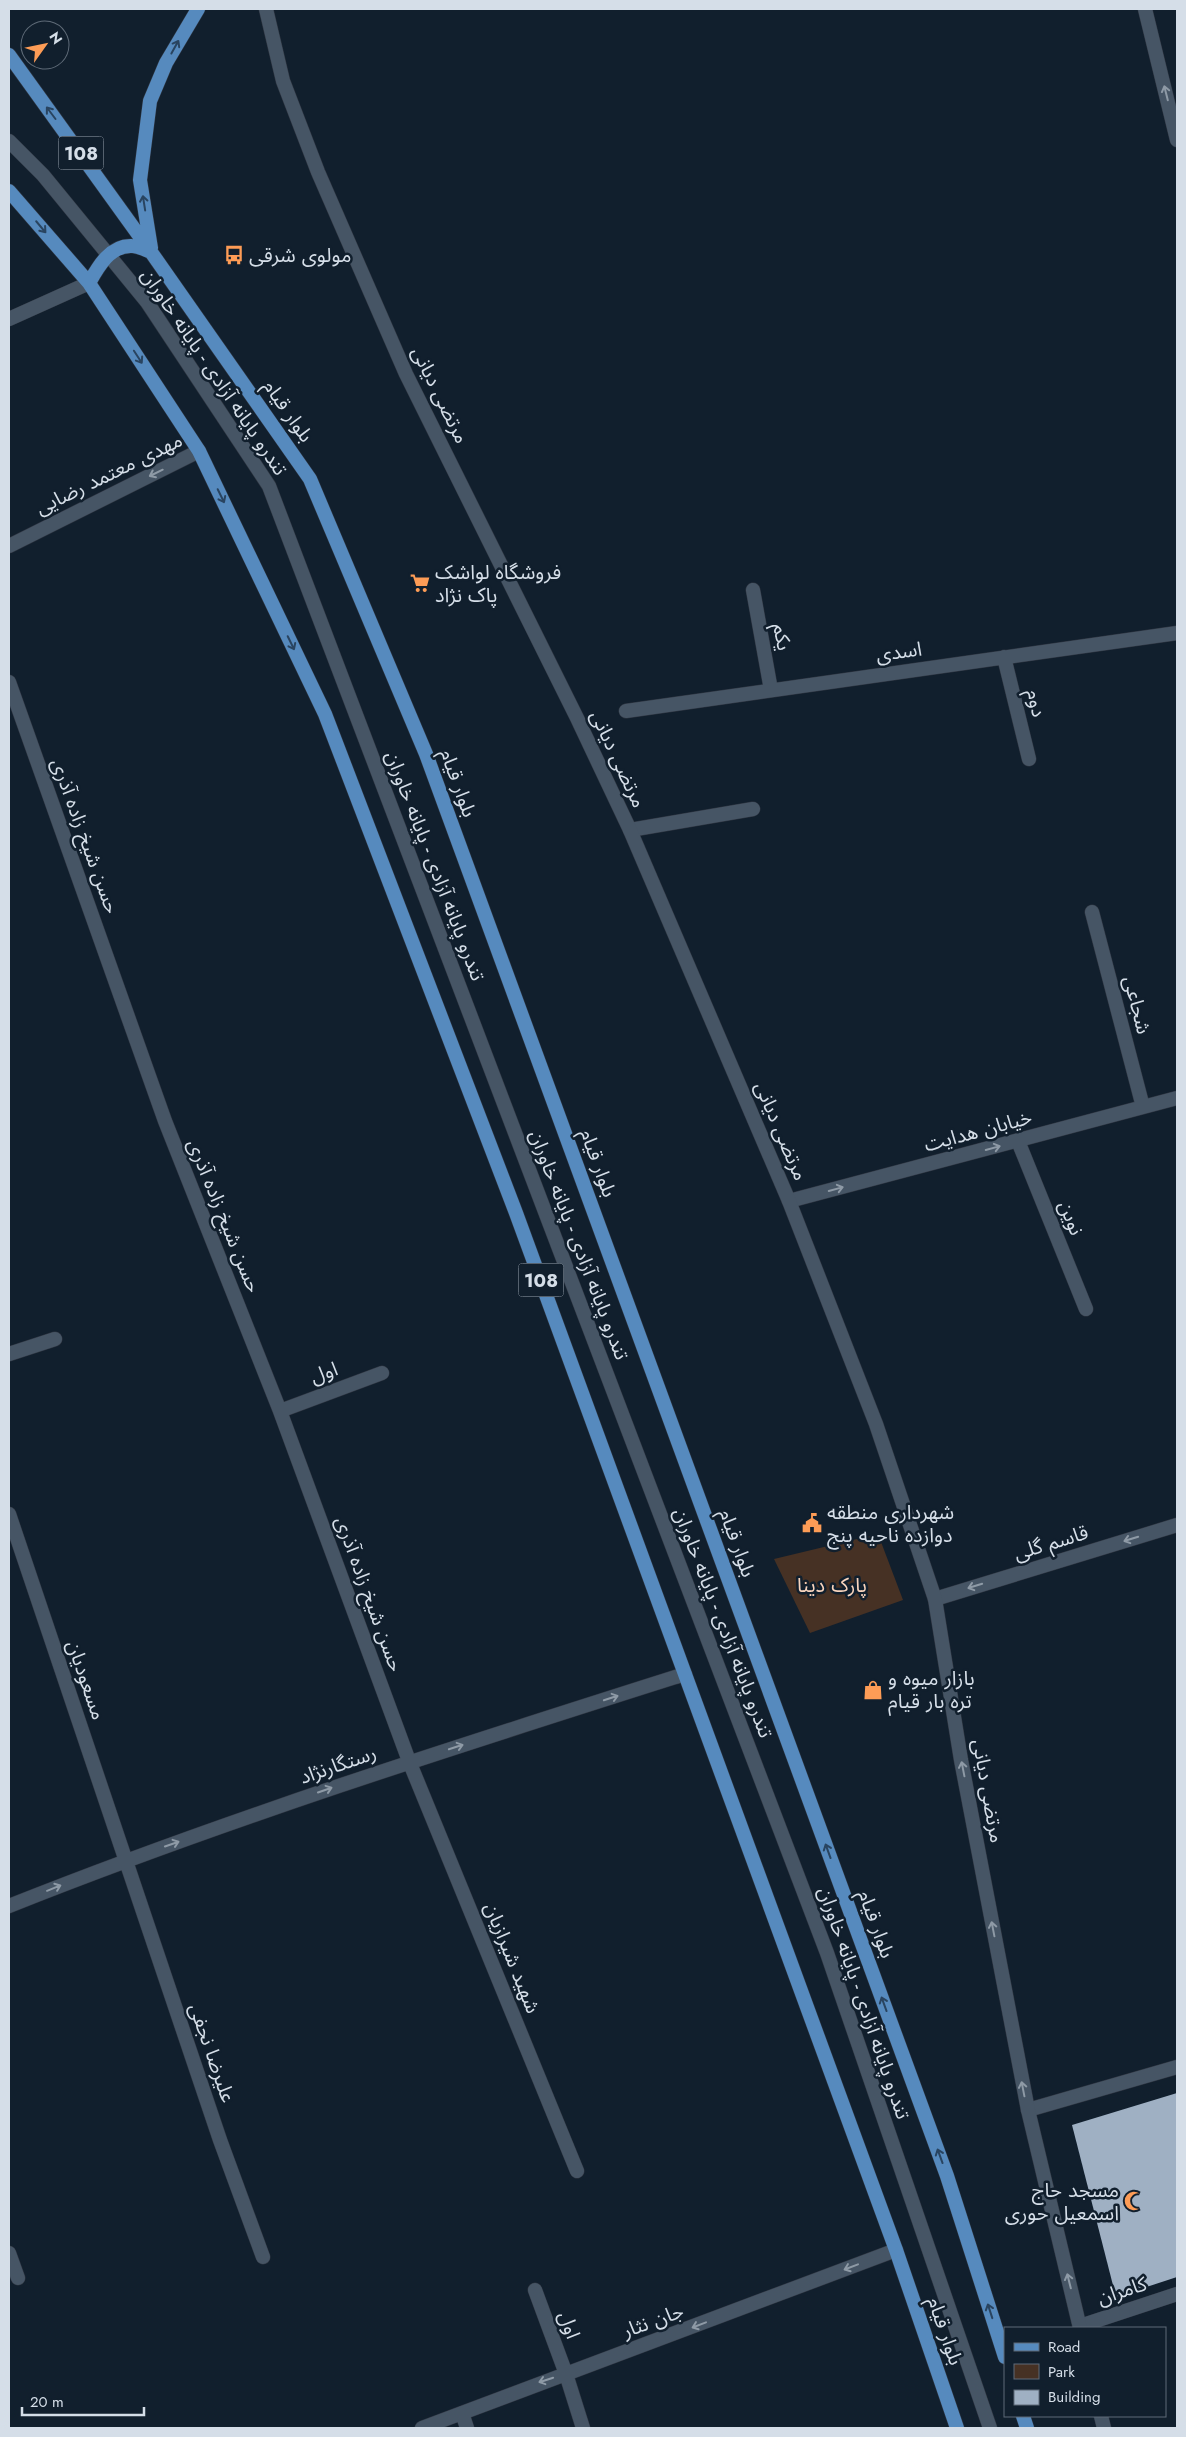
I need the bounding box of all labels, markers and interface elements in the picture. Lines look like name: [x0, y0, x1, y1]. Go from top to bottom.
north arrow: [20, 20, 70, 70]
text: N: [44, 28, 67, 48]
one-way arrow: [170, 40, 180, 55]
one-way arrow: [1160, 85, 1170, 101]
one-way arrow: [46, 107, 57, 120]
road number: 108: [58, 136, 104, 170]
one-way arrow: [139, 196, 149, 212]
one-way arrow: [36, 220, 47, 233]
place label: مولوی شرقی: [249, 241, 351, 270]
bus stop icon: مولوی شرقی: [223, 244, 245, 266]
street label: تندرو پایانه آزادی - پایانه خاوران: [134, 263, 294, 481]
street label: مرتضی دیانی: [404, 341, 476, 449]
one-way arrow: [133, 350, 143, 364]
street label: بلوار قیام: [256, 374, 320, 448]
street label: مهدی معتمد رضایی: [31, 426, 187, 522]
one-way arrow: [149, 469, 164, 478]
one-way arrow: [216, 489, 226, 504]
place label: فروشگاه لواشک پاک نژاد: [435, 558, 561, 610]
supermarket icon: فروشگاه لواشک پاک نژاد: [409, 572, 431, 594]
street label: یکم: [765, 621, 799, 653]
street label: اسدی: [874, 634, 924, 670]
one-way arrow: [287, 635, 296, 650]
street label: دوم: [1019, 686, 1053, 720]
street label: مرتضی دیانی: [583, 705, 653, 813]
street label: بلوار قیام: [432, 745, 484, 821]
street label: تندرو پایانه آزادی - پایانه خاوران: [378, 747, 492, 985]
street label: حسن شیخ زاده آذری: [43, 754, 127, 918]
street label: شجاعی: [1116, 973, 1158, 1037]
street label: مرتضی دیانی: [747, 1077, 815, 1185]
street label: خیابان‌ هدایت: [921, 1103, 1035, 1159]
street label: بلوار قیام: [572, 1125, 624, 1201]
street label: تندرو پایانه آزادی - پایانه خاوران: [522, 1126, 636, 1364]
street label: حسن شیخ زاده آذری: [180, 1135, 268, 1297]
one-way arrow: [985, 1143, 1001, 1152]
one-way arrow: [828, 1184, 844, 1193]
street label: نوین: [1051, 1196, 1091, 1240]
road number: 108: [518, 1264, 564, 1296]
street label: اول: [306, 1355, 342, 1391]
place label: شهرداری منطقه دوازده ناحیه پنج: [827, 1498, 954, 1550]
street label: تندرو پایانه آزادی - پایانه خاوران: [666, 1504, 780, 1742]
street label: بلوار قیام: [711, 1505, 763, 1581]
street label: حسن شیخ زاده آذری: [327, 1512, 411, 1676]
public building icon: شهرداری منطقه دوازده ناحیه پنج: [801, 1512, 823, 1534]
street label: قاسم گلی: [1010, 1518, 1092, 1568]
one-way arrow: [1123, 1535, 1139, 1544]
park label: پارک دینا: [797, 1571, 867, 1600]
one-way arrow: [968, 1582, 984, 1592]
street label: مسعودیان: [59, 1636, 113, 1724]
place label: بازار میوه و تره بار قیام: [888, 1664, 975, 1716]
shop icon: بازار میوه و تره بار قیام: [862, 1679, 884, 1701]
one-way arrow: [602, 1692, 618, 1702]
street label: مرتضی دیانی: [965, 1737, 1011, 1845]
street label: رستگارنژاد: [296, 1738, 380, 1792]
one-way arrow: [447, 1741, 463, 1751]
one-way arrow: [957, 1762, 967, 1778]
one-way arrow: [317, 1785, 333, 1794]
one-way arrow: [164, 1838, 180, 1848]
one-way arrow: [823, 1844, 832, 1859]
one-way arrow: [46, 1883, 61, 1892]
street label: تندرو پایانه آزادی - پایانه خاوران: [811, 1883, 918, 2123]
street label: بلوار قیام: [850, 1886, 902, 1962]
street label: شهید شیرازیان: [477, 1898, 547, 2018]
one-way arrow: [988, 1921, 998, 1937]
one-way arrow: [879, 1996, 888, 2012]
street label: علیرضا نجفی: [181, 1999, 243, 2107]
one-way arrow: [1018, 2081, 1028, 2097]
one-way arrow: [935, 2149, 944, 2165]
place label: مسجد حاج اسمعیل حوری: [1005, 2176, 1119, 2228]
mosque icon: مسجد حاج اسمعیل حوری: [1123, 2190, 1145, 2212]
one-way arrow: [844, 2263, 859, 2272]
street label: کامران: [1094, 2269, 1151, 2313]
one-way arrow: [1064, 2273, 1073, 2289]
street label: بلوار قیام: [920, 2293, 970, 2369]
street label: جان نثار: [617, 2297, 688, 2346]
one-way arrow: [985, 2304, 994, 2319]
street label: اول: [551, 2307, 587, 2343]
one-way arrow: [692, 2321, 707, 2330]
legend: [1004, 2327, 1166, 2417]
text: Road: [1048, 2336, 1080, 2358]
text: Park: [1048, 2361, 1075, 2383]
one-way arrow: [538, 2376, 554, 2386]
scale bar: [22, 2384, 145, 2416]
text: Building: [1048, 2386, 1100, 2408]
text: 20 m: [30, 2391, 64, 2413]

